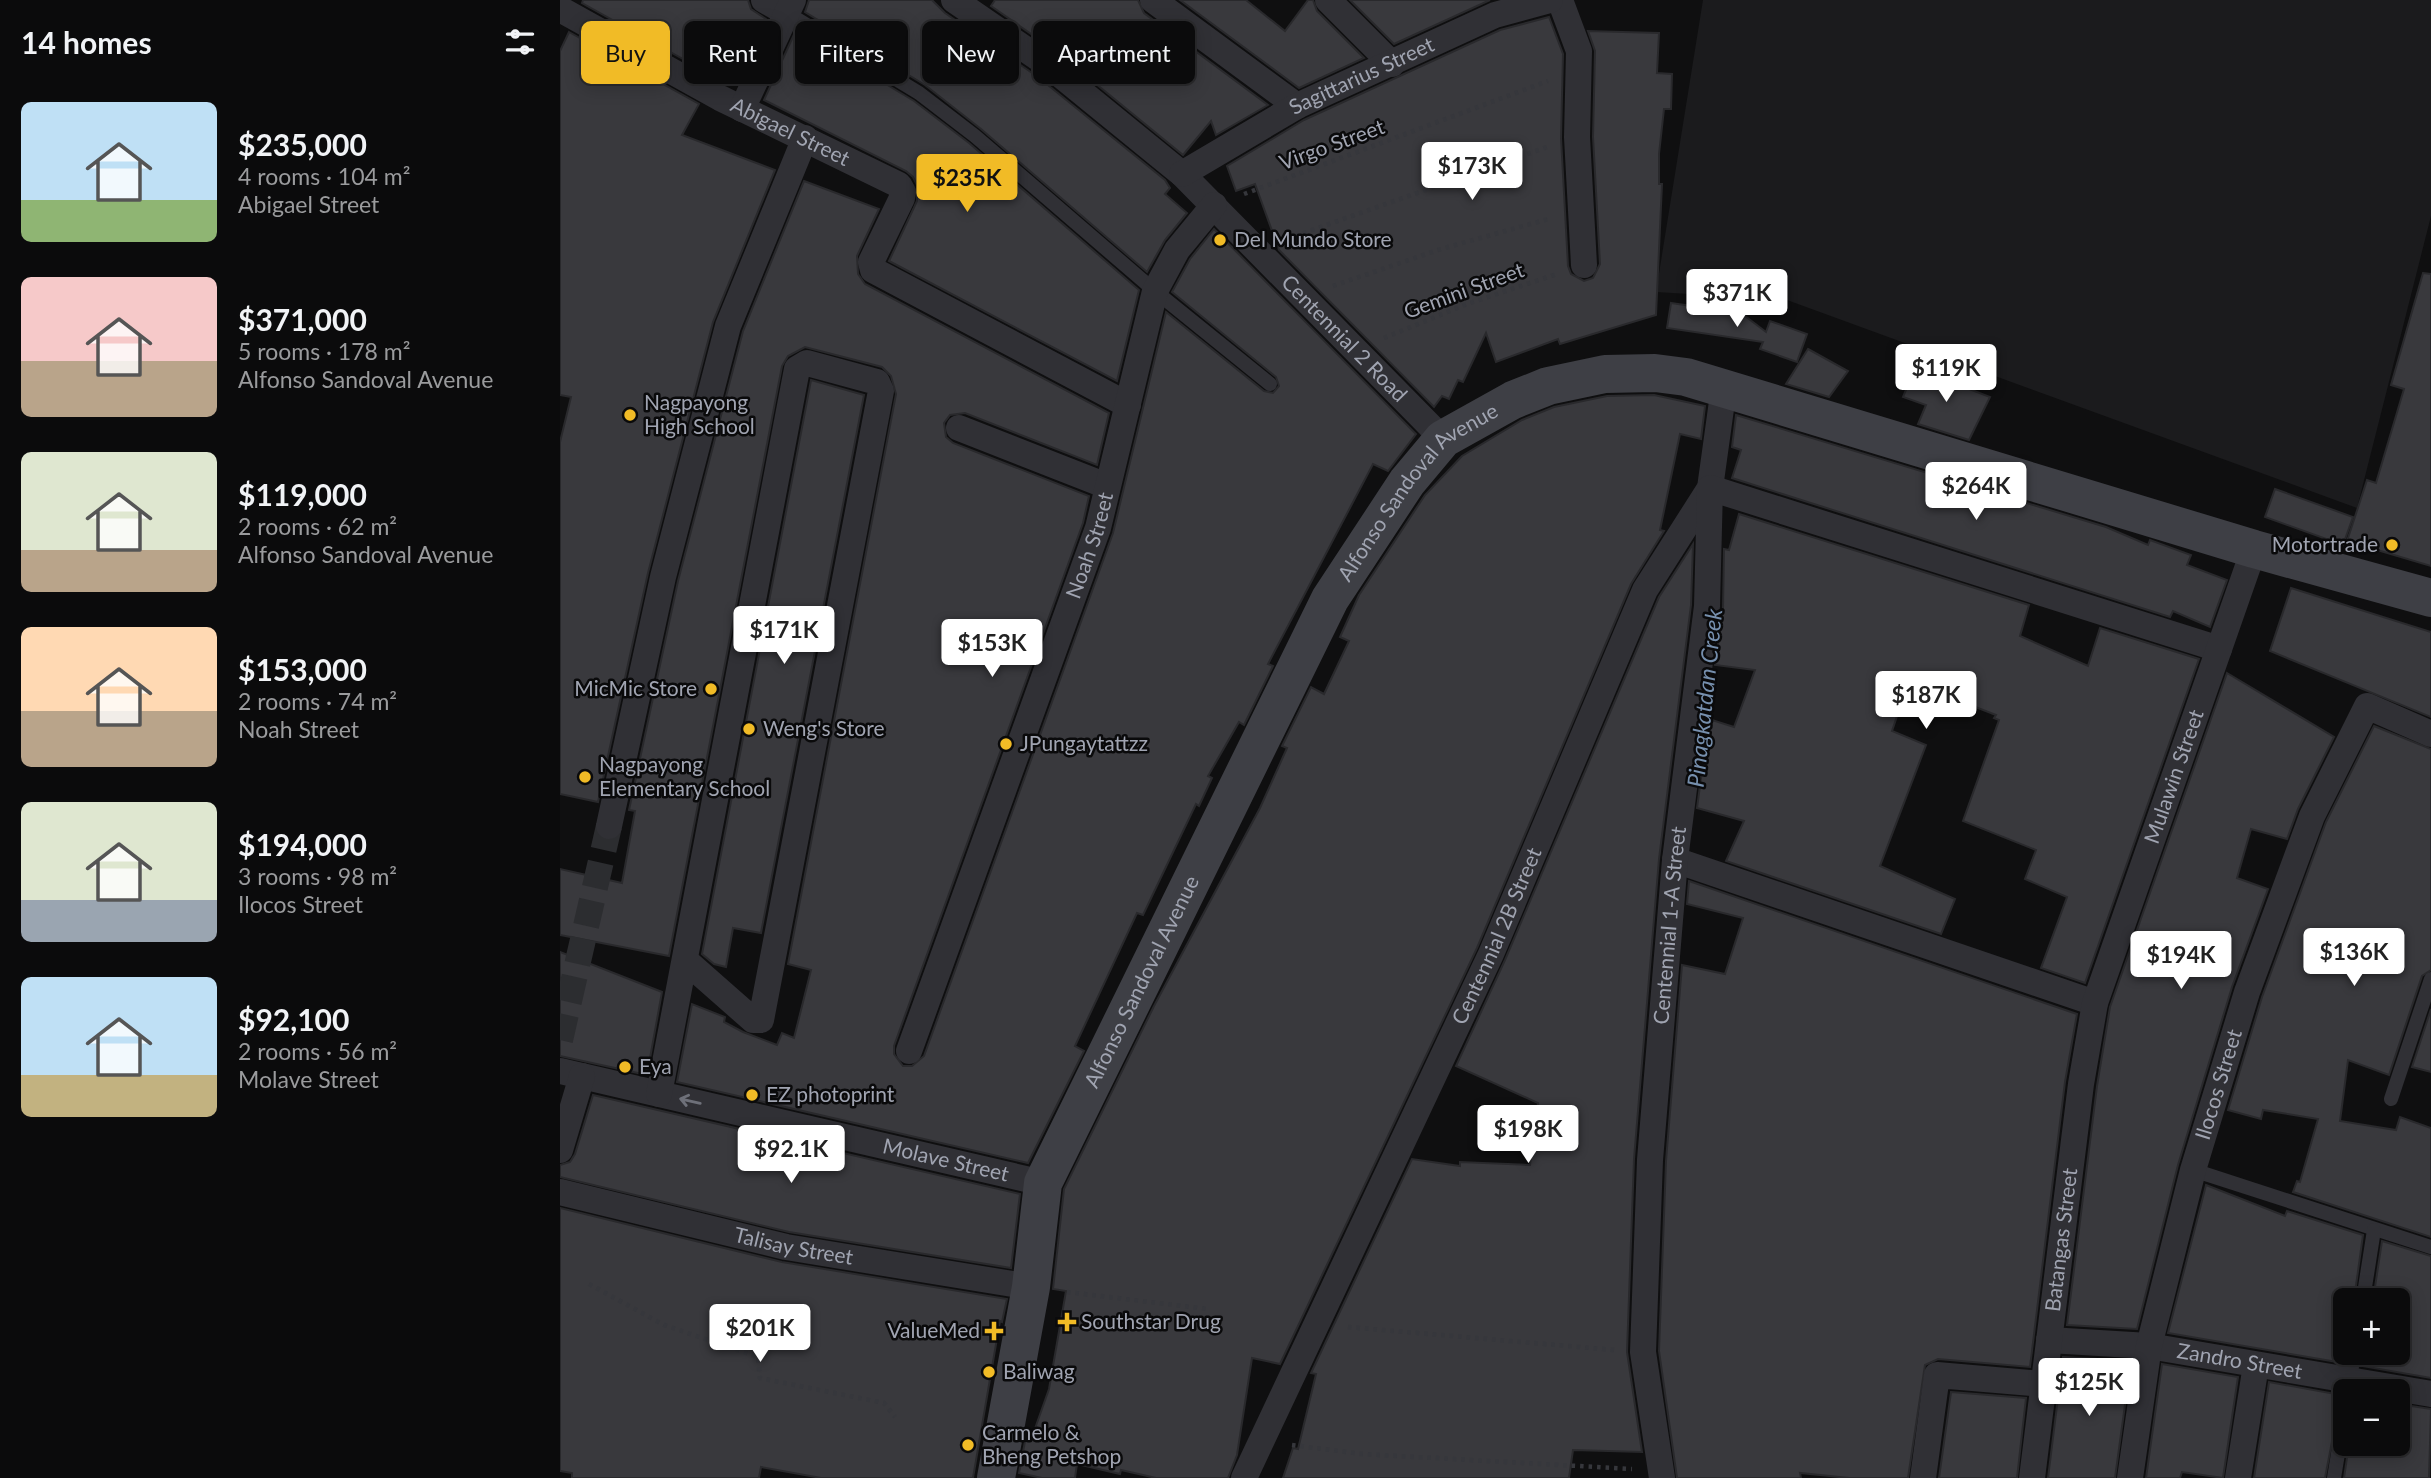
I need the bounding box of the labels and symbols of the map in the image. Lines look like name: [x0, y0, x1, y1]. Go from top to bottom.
street label: Sagittarius Street: [1284, 31, 1438, 119]
street label: Abigael Street: [727, 91, 855, 170]
street label: Virgo Street: [1276, 113, 1388, 174]
pin: $173K: [1423, 142, 1521, 202]
pin: $235K: [918, 154, 1016, 214]
place label: Del Mundo Store: [1234, 226, 1392, 251]
marker: Del Mundo Store: [1212, 232, 1228, 248]
street label: Gemini Street: [1400, 256, 1527, 323]
street label: Centennial 2 Road: [1277, 269, 1413, 406]
pin: $371K: [1688, 270, 1786, 329]
pin: $119K: [1897, 344, 1995, 404]
place label: Nagpayong High School: [644, 389, 755, 438]
street label: Alfonso Sandoval Avenue: [1331, 397, 1502, 585]
marker: Nagpayong High School: [622, 407, 638, 423]
pin: $264K: [1927, 462, 2025, 522]
street label: Noah Street: [1060, 489, 1117, 602]
place label: Motortrade: [2272, 531, 2378, 556]
marker: Motortrade: [2384, 537, 2400, 553]
pin: $171K: [735, 606, 833, 666]
water label: Pinagkatdan Creek: [1681, 606, 1727, 789]
pin: $153K: [943, 620, 1041, 679]
pin: $187K: [1877, 672, 1975, 731]
place label: MicMic Store: [574, 675, 697, 700]
marker: MicMic Store: [703, 681, 719, 697]
street label: Mulawin Street: [2138, 705, 2208, 847]
place label: Weng's Store: [763, 715, 884, 740]
marker: Weng's Store: [741, 721, 757, 737]
place label: JPungaytattzz: [1020, 730, 1148, 755]
marker: JPungaytattzz: [998, 736, 1014, 752]
place label: Nagpayong Elementary School: [599, 751, 770, 800]
marker: Nagpayong Elementary School: [577, 769, 593, 785]
street label: Centennial 1-A Street: [1647, 824, 1690, 1025]
street label: Centennial 2B Street: [1446, 843, 1546, 1028]
street label: Alfonso Sandoval Avenue: [1078, 871, 1203, 1091]
pin: $136K: [2305, 928, 2403, 988]
pin: $194K: [2132, 932, 2230, 991]
street label: Ilocos Street: [2189, 1025, 2246, 1142]
place label: Eya: [639, 1053, 672, 1078]
marker: Eya: [617, 1059, 633, 1075]
place label: EZ photoprint: [766, 1081, 895, 1106]
marker: EZ photoprint: [744, 1087, 760, 1103]
one-way arrow: [679, 1094, 702, 1107]
pin: $198K: [1479, 1106, 1577, 1165]
pin: $92.1K: [734, 1126, 848, 1185]
street label: Molave Street: [881, 1132, 1012, 1186]
street label: Batangas Street: [2039, 1166, 2082, 1313]
street label: Talisay Street: [732, 1221, 856, 1269]
pin: $201K: [711, 1304, 809, 1364]
place label: Southstar Drug: [1081, 1308, 1221, 1333]
marker: Southstar Drug: [1059, 1314, 1075, 1330]
place label: ValueMed: [887, 1317, 980, 1342]
marker: ValueMed: [986, 1323, 1002, 1339]
street label: Zandro Street: [2175, 1337, 2305, 1383]
place label: Baliwag: [1003, 1358, 1075, 1383]
pin: $125K: [2040, 1358, 2138, 1418]
marker: Baliwag: [981, 1364, 997, 1380]
place label: Carmelo & Bheng Petshop: [982, 1419, 1121, 1468]
marker: Carmelo & Bheng Petshop: [960, 1437, 976, 1453]

